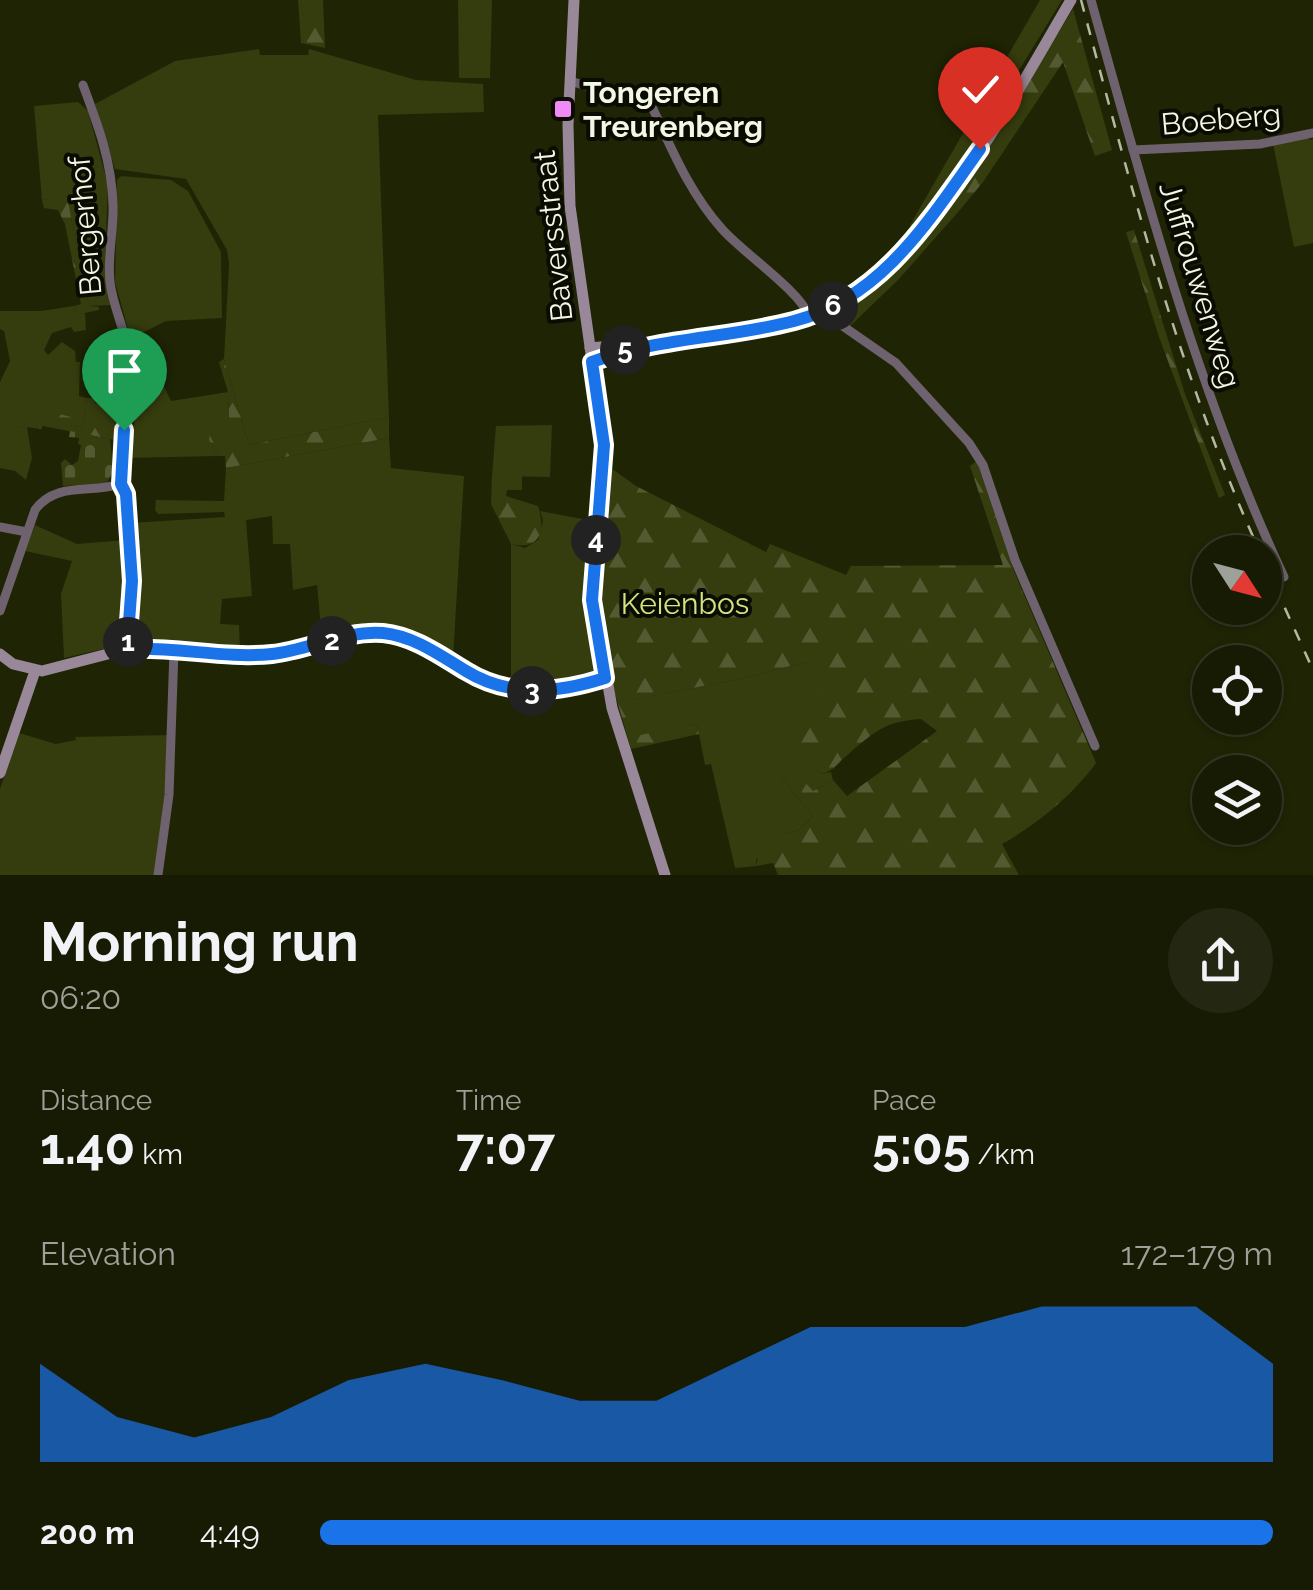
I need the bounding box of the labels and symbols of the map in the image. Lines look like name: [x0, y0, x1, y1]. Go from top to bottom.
pin: [938, 47, 1023, 150]
place label: Tongeren Treurenberg: [583, 75, 763, 144]
street label: Boeberg: [1160, 96, 1282, 142]
marker: Tongeren Treurenberg: [552, 98, 574, 120]
street label: Baversstraat: [527, 149, 579, 323]
street label: Bergerhof: [61, 154, 109, 297]
street label: Juffrouwenweg: [1152, 178, 1248, 392]
pin: 6: [808, 281, 858, 331]
pin: 5: [600, 325, 650, 375]
pin: [82, 328, 167, 431]
pin: 4: [571, 515, 621, 565]
north arrow: [1192, 535, 1282, 625]
park label: Keienbos: [621, 586, 749, 621]
pin: 2: [307, 616, 357, 666]
pin: 1: [103, 617, 153, 667]
pin: 3: [507, 666, 557, 716]

